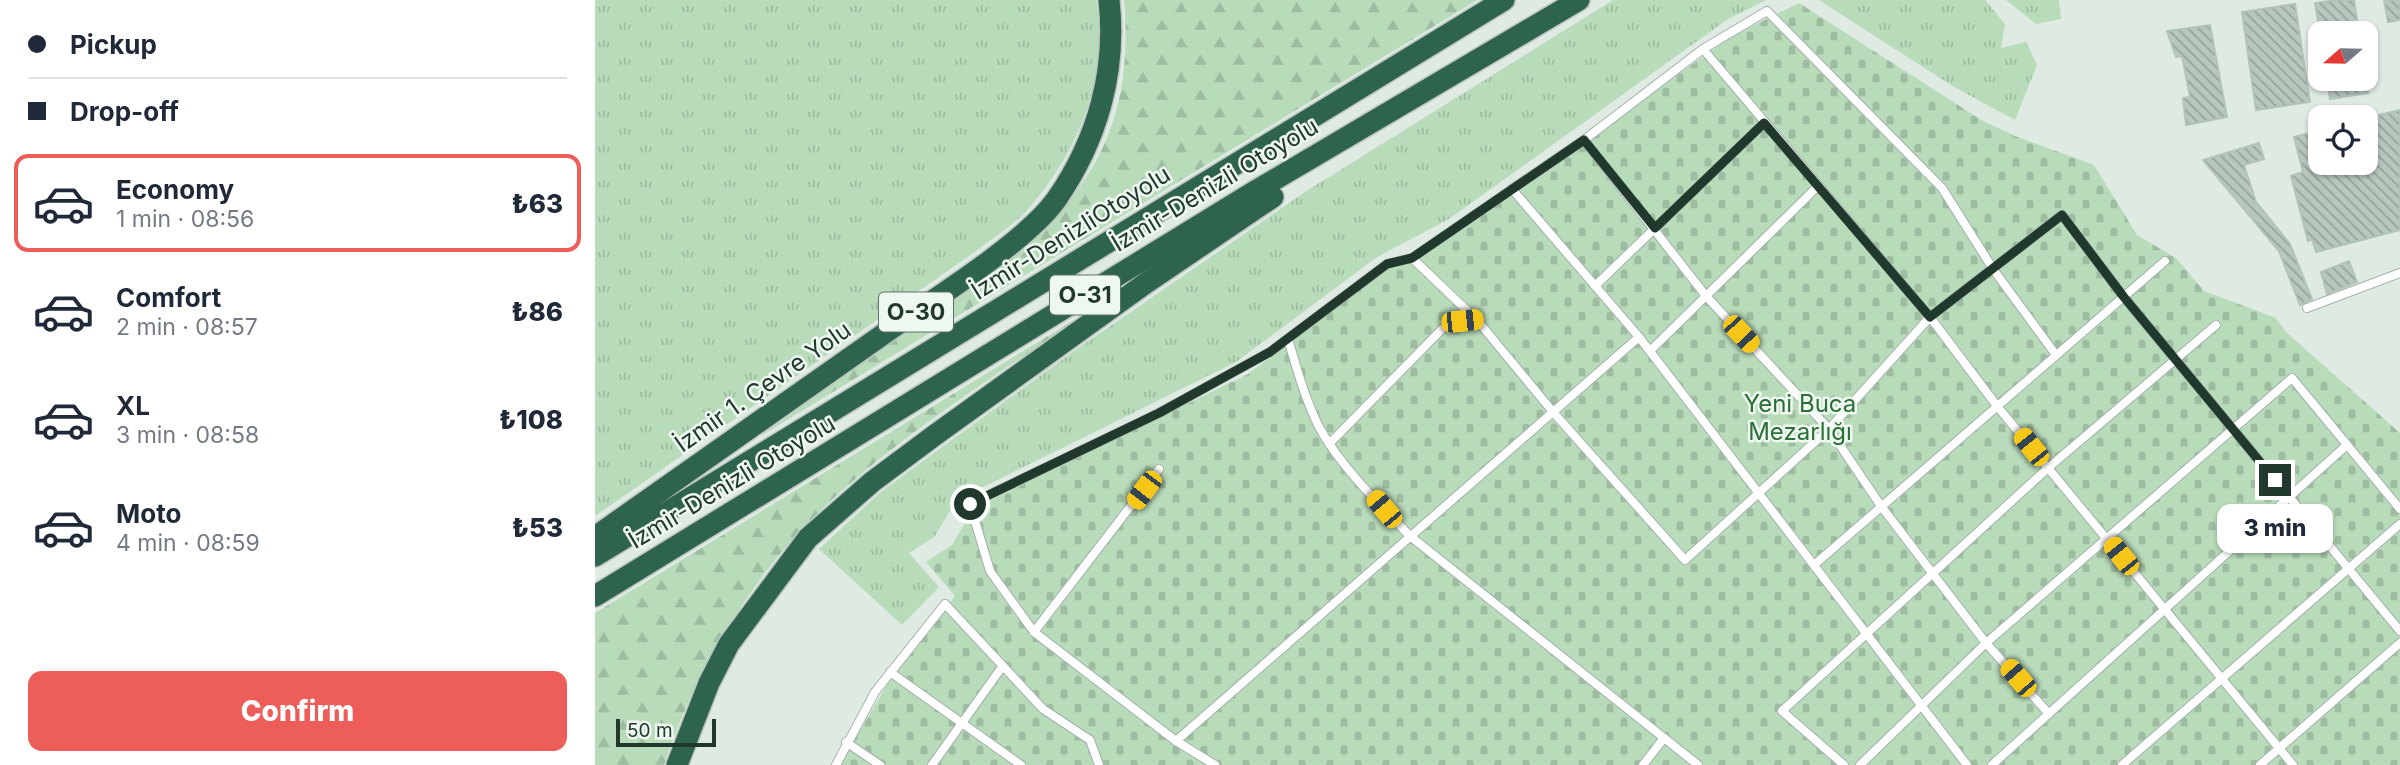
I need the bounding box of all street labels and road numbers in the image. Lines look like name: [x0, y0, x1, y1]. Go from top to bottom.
street label: İzmir-Denizli Otoyolu: [1106, 111, 1323, 258]
street label: İzmir-DenizliOtoyolu: [966, 160, 1176, 306]
road number: O-31: [1050, 276, 1120, 314]
road number: O-30: [879, 292, 953, 332]
street label: İzmir 1. Çevre Yolu: [669, 315, 856, 458]
street label: İzmir-Denizli Otoyolu: [623, 408, 840, 555]

